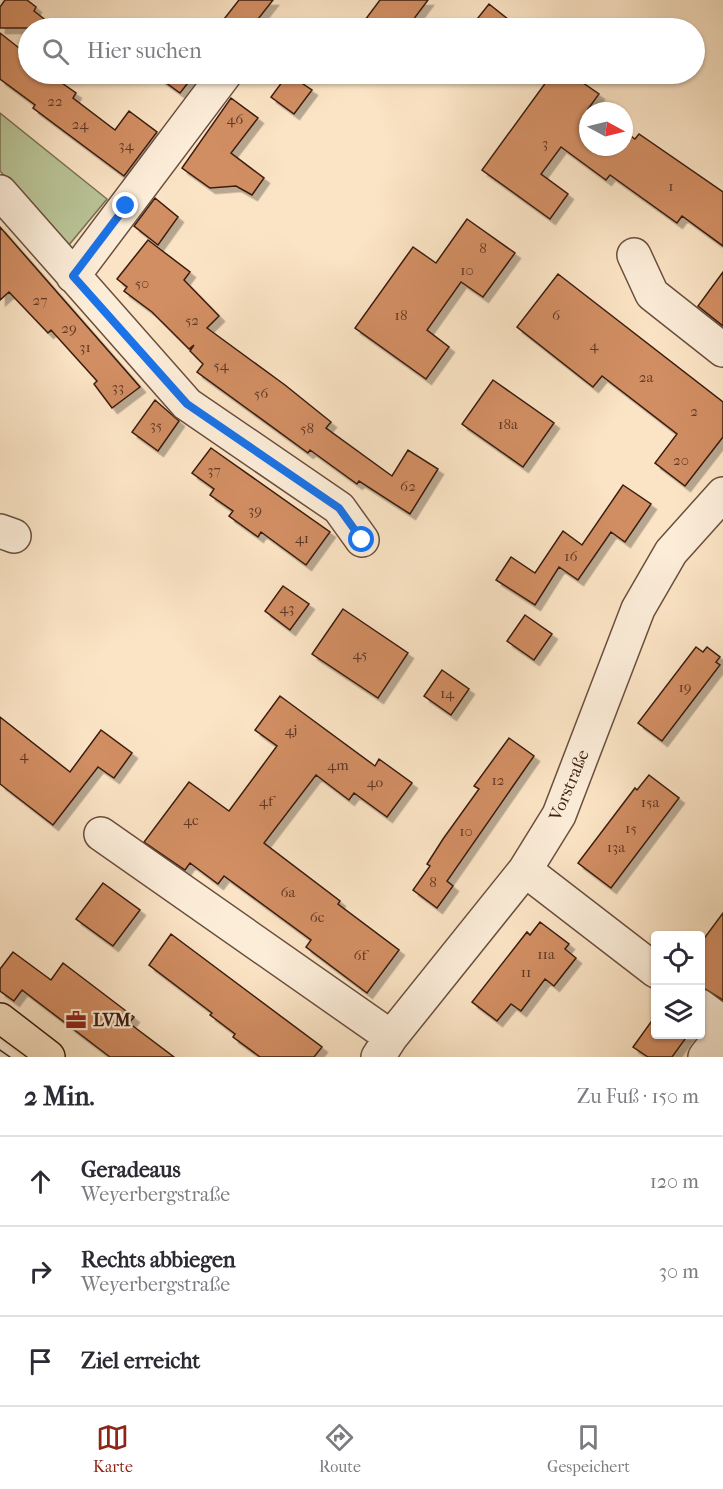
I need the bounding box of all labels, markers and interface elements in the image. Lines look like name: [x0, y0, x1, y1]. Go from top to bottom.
search box: [18, 18, 705, 84]
icon: search: [39, 35, 72, 68]
text: Hier suchen: [87, 38, 202, 64]
house number: 22: [47, 92, 63, 110]
north arrow: [579, 102, 633, 156]
house number: 46: [227, 110, 244, 128]
house number: 24: [72, 115, 89, 133]
house number: 3: [542, 134, 548, 152]
house number: 34: [118, 136, 135, 154]
house number: 1: [668, 177, 674, 195]
route end: [112, 192, 138, 218]
house number: 8: [479, 239, 487, 257]
house number: 10: [460, 261, 474, 279]
house number: 50: [135, 274, 149, 292]
house number: 27: [33, 291, 47, 309]
house number: 18: [395, 306, 407, 324]
house number: 6: [552, 306, 561, 324]
house number: 52: [185, 311, 199, 329]
house number: 29: [61, 319, 77, 337]
house number: 4: [590, 336, 600, 354]
house number: 31: [79, 338, 91, 356]
house number: 54: [213, 356, 230, 374]
house number: 2a: [639, 368, 654, 386]
house number: 33: [112, 378, 124, 396]
house number: 56: [254, 384, 269, 402]
house number: 2: [690, 402, 698, 420]
house number: 18a: [498, 415, 519, 433]
house number: 35: [150, 416, 162, 434]
house number: 58: [300, 419, 314, 437]
house number: 20: [673, 451, 689, 469]
house number: 37: [207, 461, 221, 479]
house number: 62: [400, 477, 416, 495]
house number: 39: [248, 501, 262, 519]
route start: [348, 526, 374, 552]
house number: 41: [295, 529, 309, 547]
house number: 16: [564, 547, 579, 565]
house number: 43: [279, 599, 295, 617]
house number: 45: [353, 645, 367, 663]
house number: 19: [678, 678, 692, 696]
house number: 14: [440, 684, 455, 702]
house number: 4j: [285, 721, 297, 739]
house number: 4: [20, 746, 30, 764]
street label: Vorstraße: [545, 746, 594, 825]
house number: 4m: [327, 756, 349, 774]
house number: 12: [491, 771, 505, 789]
house number: 4o: [367, 773, 384, 791]
house number: 4f: [259, 792, 276, 810]
house number: 15a: [641, 793, 660, 811]
house number: 4c: [183, 811, 199, 829]
house number: 15: [625, 819, 637, 837]
house number: 10: [459, 822, 473, 840]
house number: 13a: [607, 838, 626, 856]
house number: 8: [429, 873, 437, 891]
house number: 6a: [280, 883, 297, 901]
house number: 6c: [310, 908, 325, 926]
map controls: [651, 931, 705, 1039]
button: locate: [651, 931, 705, 985]
house number: 11a: [537, 945, 556, 963]
house number: 6f: [353, 946, 370, 964]
house number: 11: [521, 963, 531, 981]
button: layers: [651, 985, 705, 1039]
office icon: LVM: [64, 1008, 88, 1032]
place label: LVM: [93, 1010, 131, 1031]
text: 2 Min.: [24, 1081, 95, 1112]
text: Zu Fuß · 150 m: [577, 1085, 699, 1108]
text: Geradeaus: [81, 1157, 181, 1183]
icon: ahead: [24, 1165, 57, 1198]
text: 120 m: [650, 1170, 699, 1193]
text: Weyerbergstraße: [81, 1183, 230, 1206]
text: Rechts abbiegen: [81, 1247, 236, 1273]
icon: right: [24, 1255, 57, 1288]
text: 30 m: [659, 1260, 699, 1283]
text: Weyerbergstraße: [81, 1273, 230, 1296]
icon: arrive: [24, 1345, 57, 1378]
text: Ziel erreicht: [81, 1348, 200, 1374]
tab: Karte: [93, 1421, 133, 1476]
tab: Route: [319, 1421, 361, 1476]
tab: Gespeichert: [547, 1421, 630, 1476]

